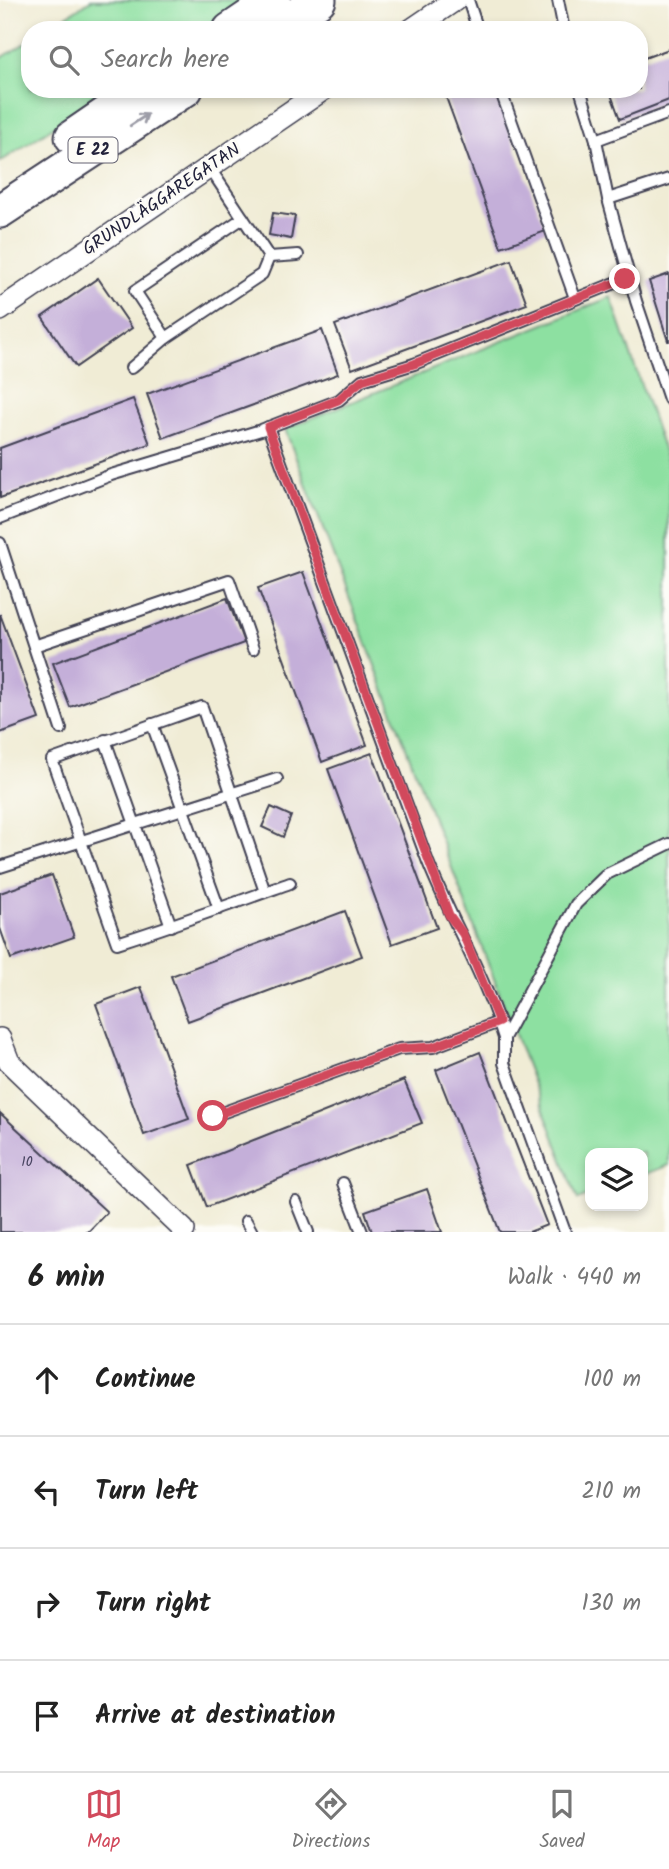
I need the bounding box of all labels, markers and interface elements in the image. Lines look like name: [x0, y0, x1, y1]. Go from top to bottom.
search box: [21, 21, 648, 98]
text: Search here: [101, 39, 229, 81]
icon: search: [45, 41, 83, 79]
one-way arrow: [129, 113, 148, 127]
street label: GRUNDLÄGGAREGATAN: [77, 136, 247, 264]
road number: E 22: [68, 138, 118, 162]
route end: [609, 263, 640, 294]
route start: [197, 1100, 228, 1131]
map controls: [585, 1148, 648, 1211]
button: layers: [585, 1148, 648, 1211]
house number: 10: [21, 1151, 33, 1173]
text: 6 min: [28, 1254, 105, 1302]
text: Walk · 440 m: [508, 1260, 641, 1296]
text: Continue: [95, 1359, 196, 1401]
icon: ahead: [28, 1361, 66, 1399]
text: 100 m: [583, 1362, 641, 1398]
text: Turn left: [95, 1471, 198, 1513]
icon: left: [28, 1473, 66, 1511]
text: 210 m: [581, 1474, 641, 1510]
text: Turn right: [95, 1583, 211, 1625]
icon: right: [28, 1585, 66, 1623]
text: 130 m: [582, 1586, 641, 1622]
text: Arrive at destination: [95, 1695, 335, 1737]
icon: arrive: [28, 1697, 66, 1735]
tab: Map: [85, 1785, 123, 1857]
tab: Directions: [292, 1785, 370, 1857]
tab: Saved: [539, 1785, 584, 1857]

